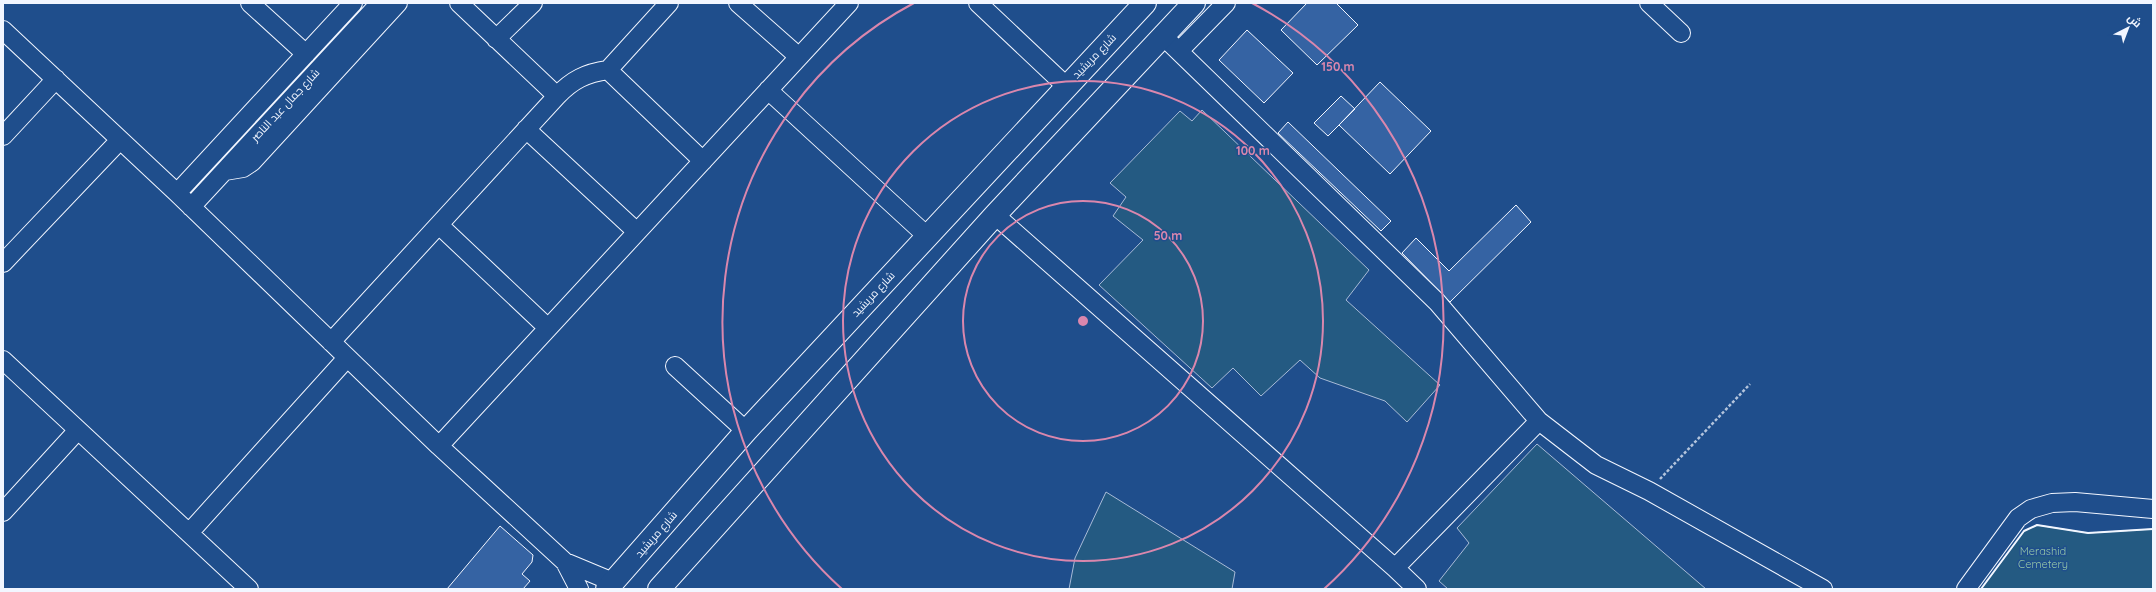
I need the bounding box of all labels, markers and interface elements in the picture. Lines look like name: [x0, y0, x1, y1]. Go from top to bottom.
north arrow: [2108, 8, 2148, 48]
text: ش: [2125, 11, 2145, 30]
street label: شارع مريشيد: [1069, 31, 1120, 82]
text: 150 m: [1321, 59, 1355, 74]
street label: شارع جمال عبد الناصر: [247, 66, 323, 146]
text: 100 m: [1236, 143, 1270, 158]
text: 50 m: [1154, 228, 1182, 243]
street label: شارع مريشيد: [848, 268, 898, 320]
centre of rings: [1076, 314, 1090, 328]
street label: شارع مريشيد: [632, 508, 681, 561]
park label: Merashid Cemetery: [2018, 544, 2068, 571]

